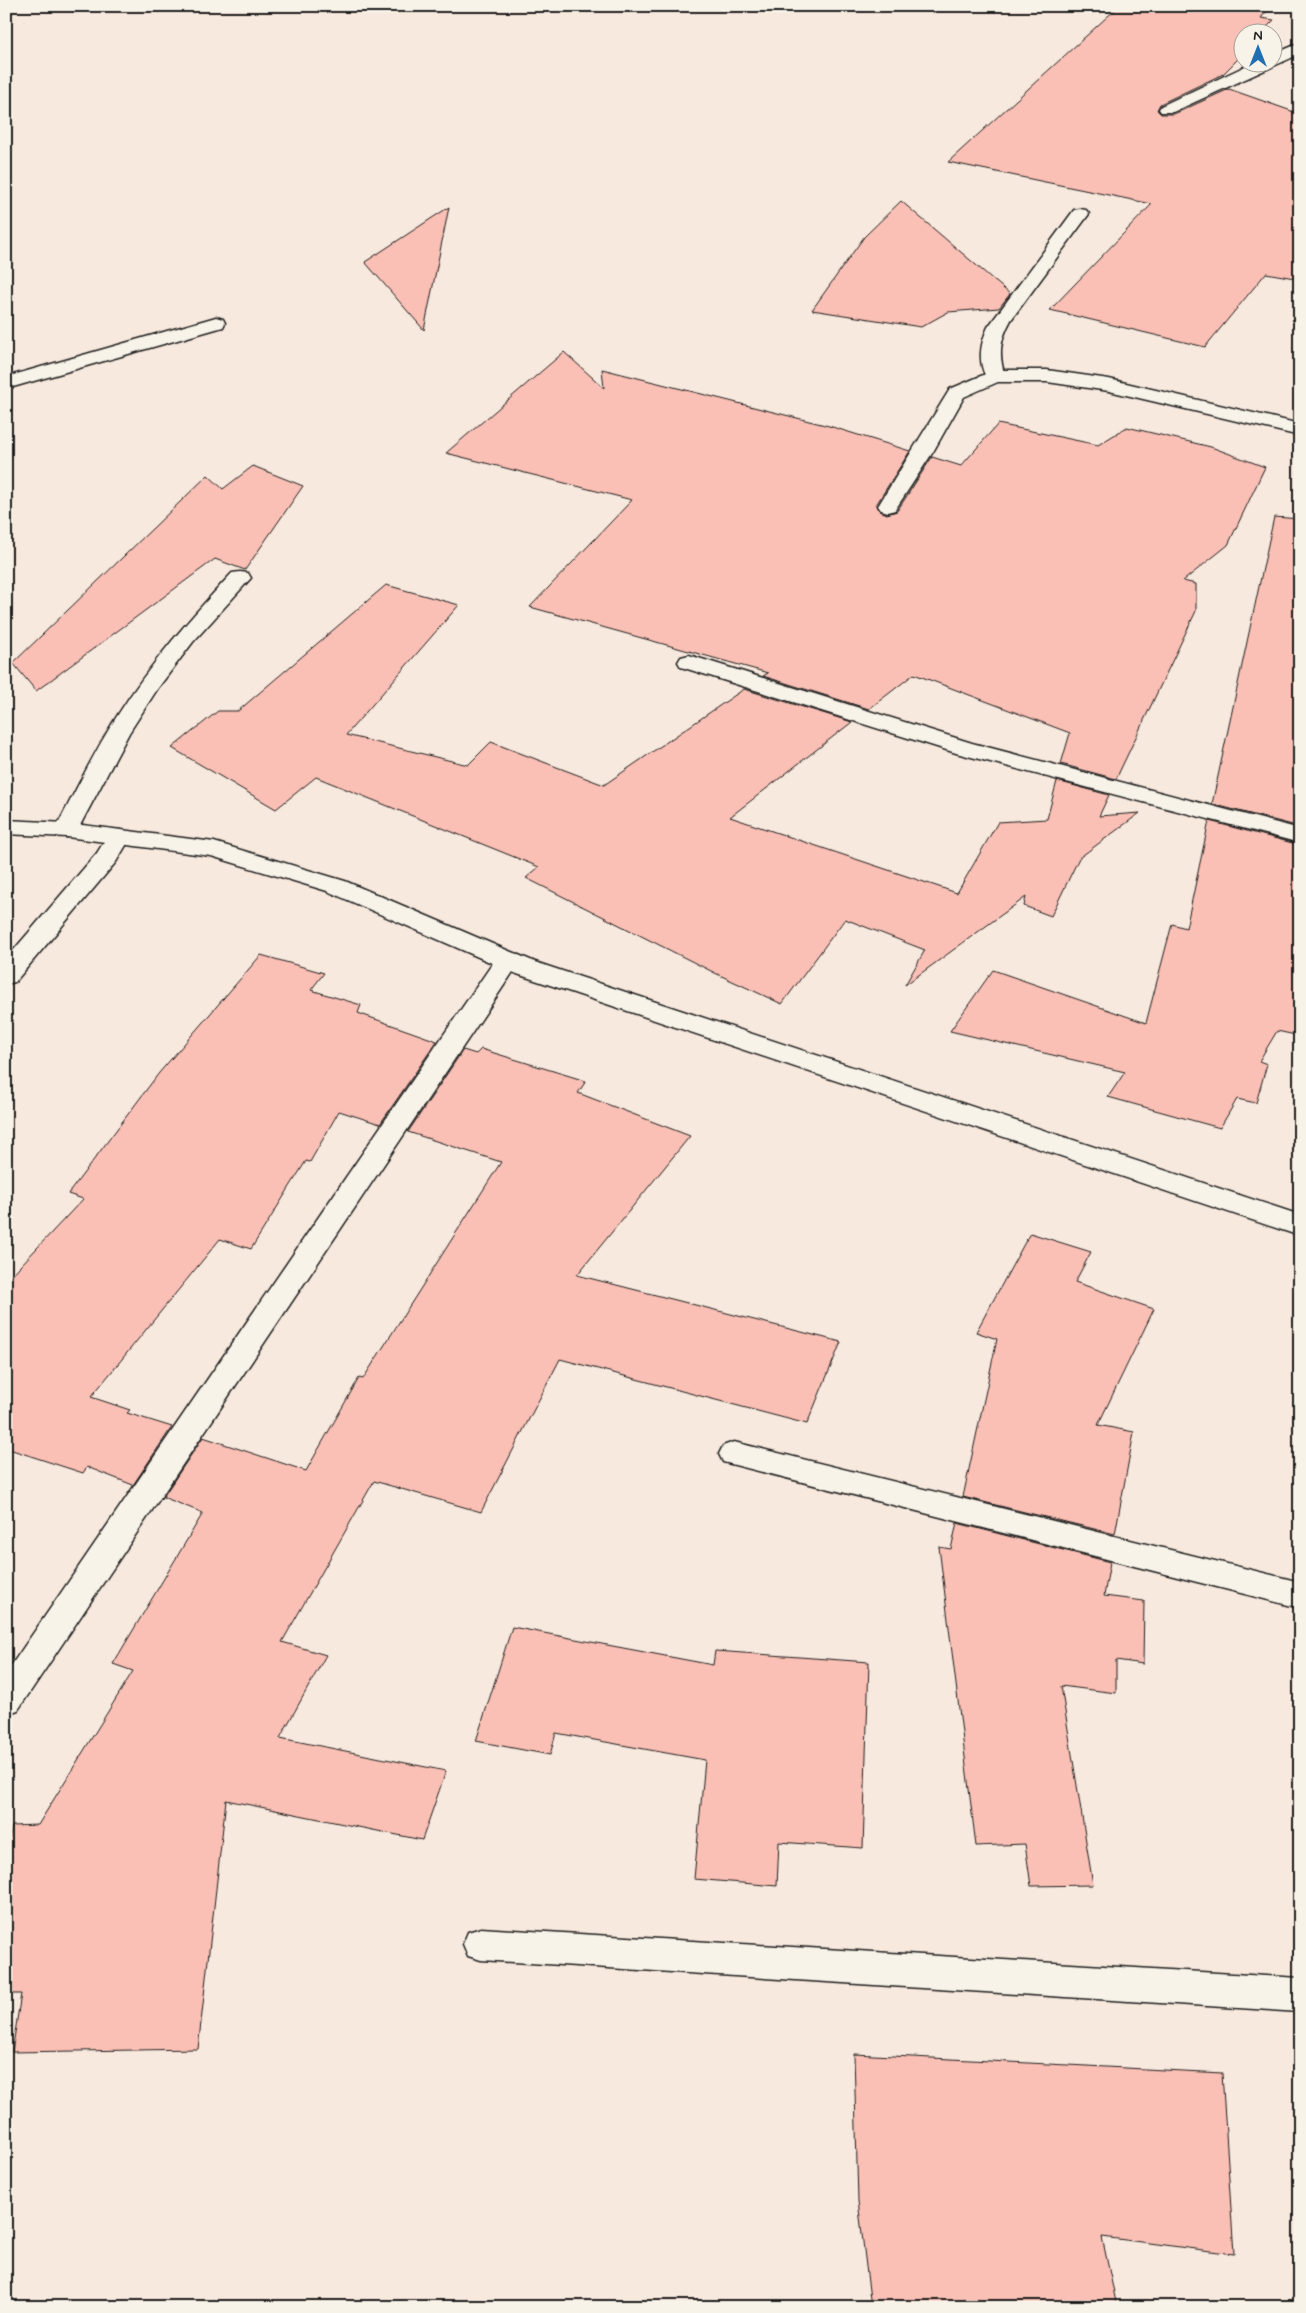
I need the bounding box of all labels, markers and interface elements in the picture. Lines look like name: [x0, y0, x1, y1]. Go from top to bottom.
north arrow: [1234, 22, 1284, 72]
text: N: [1253, 27, 1263, 45]

